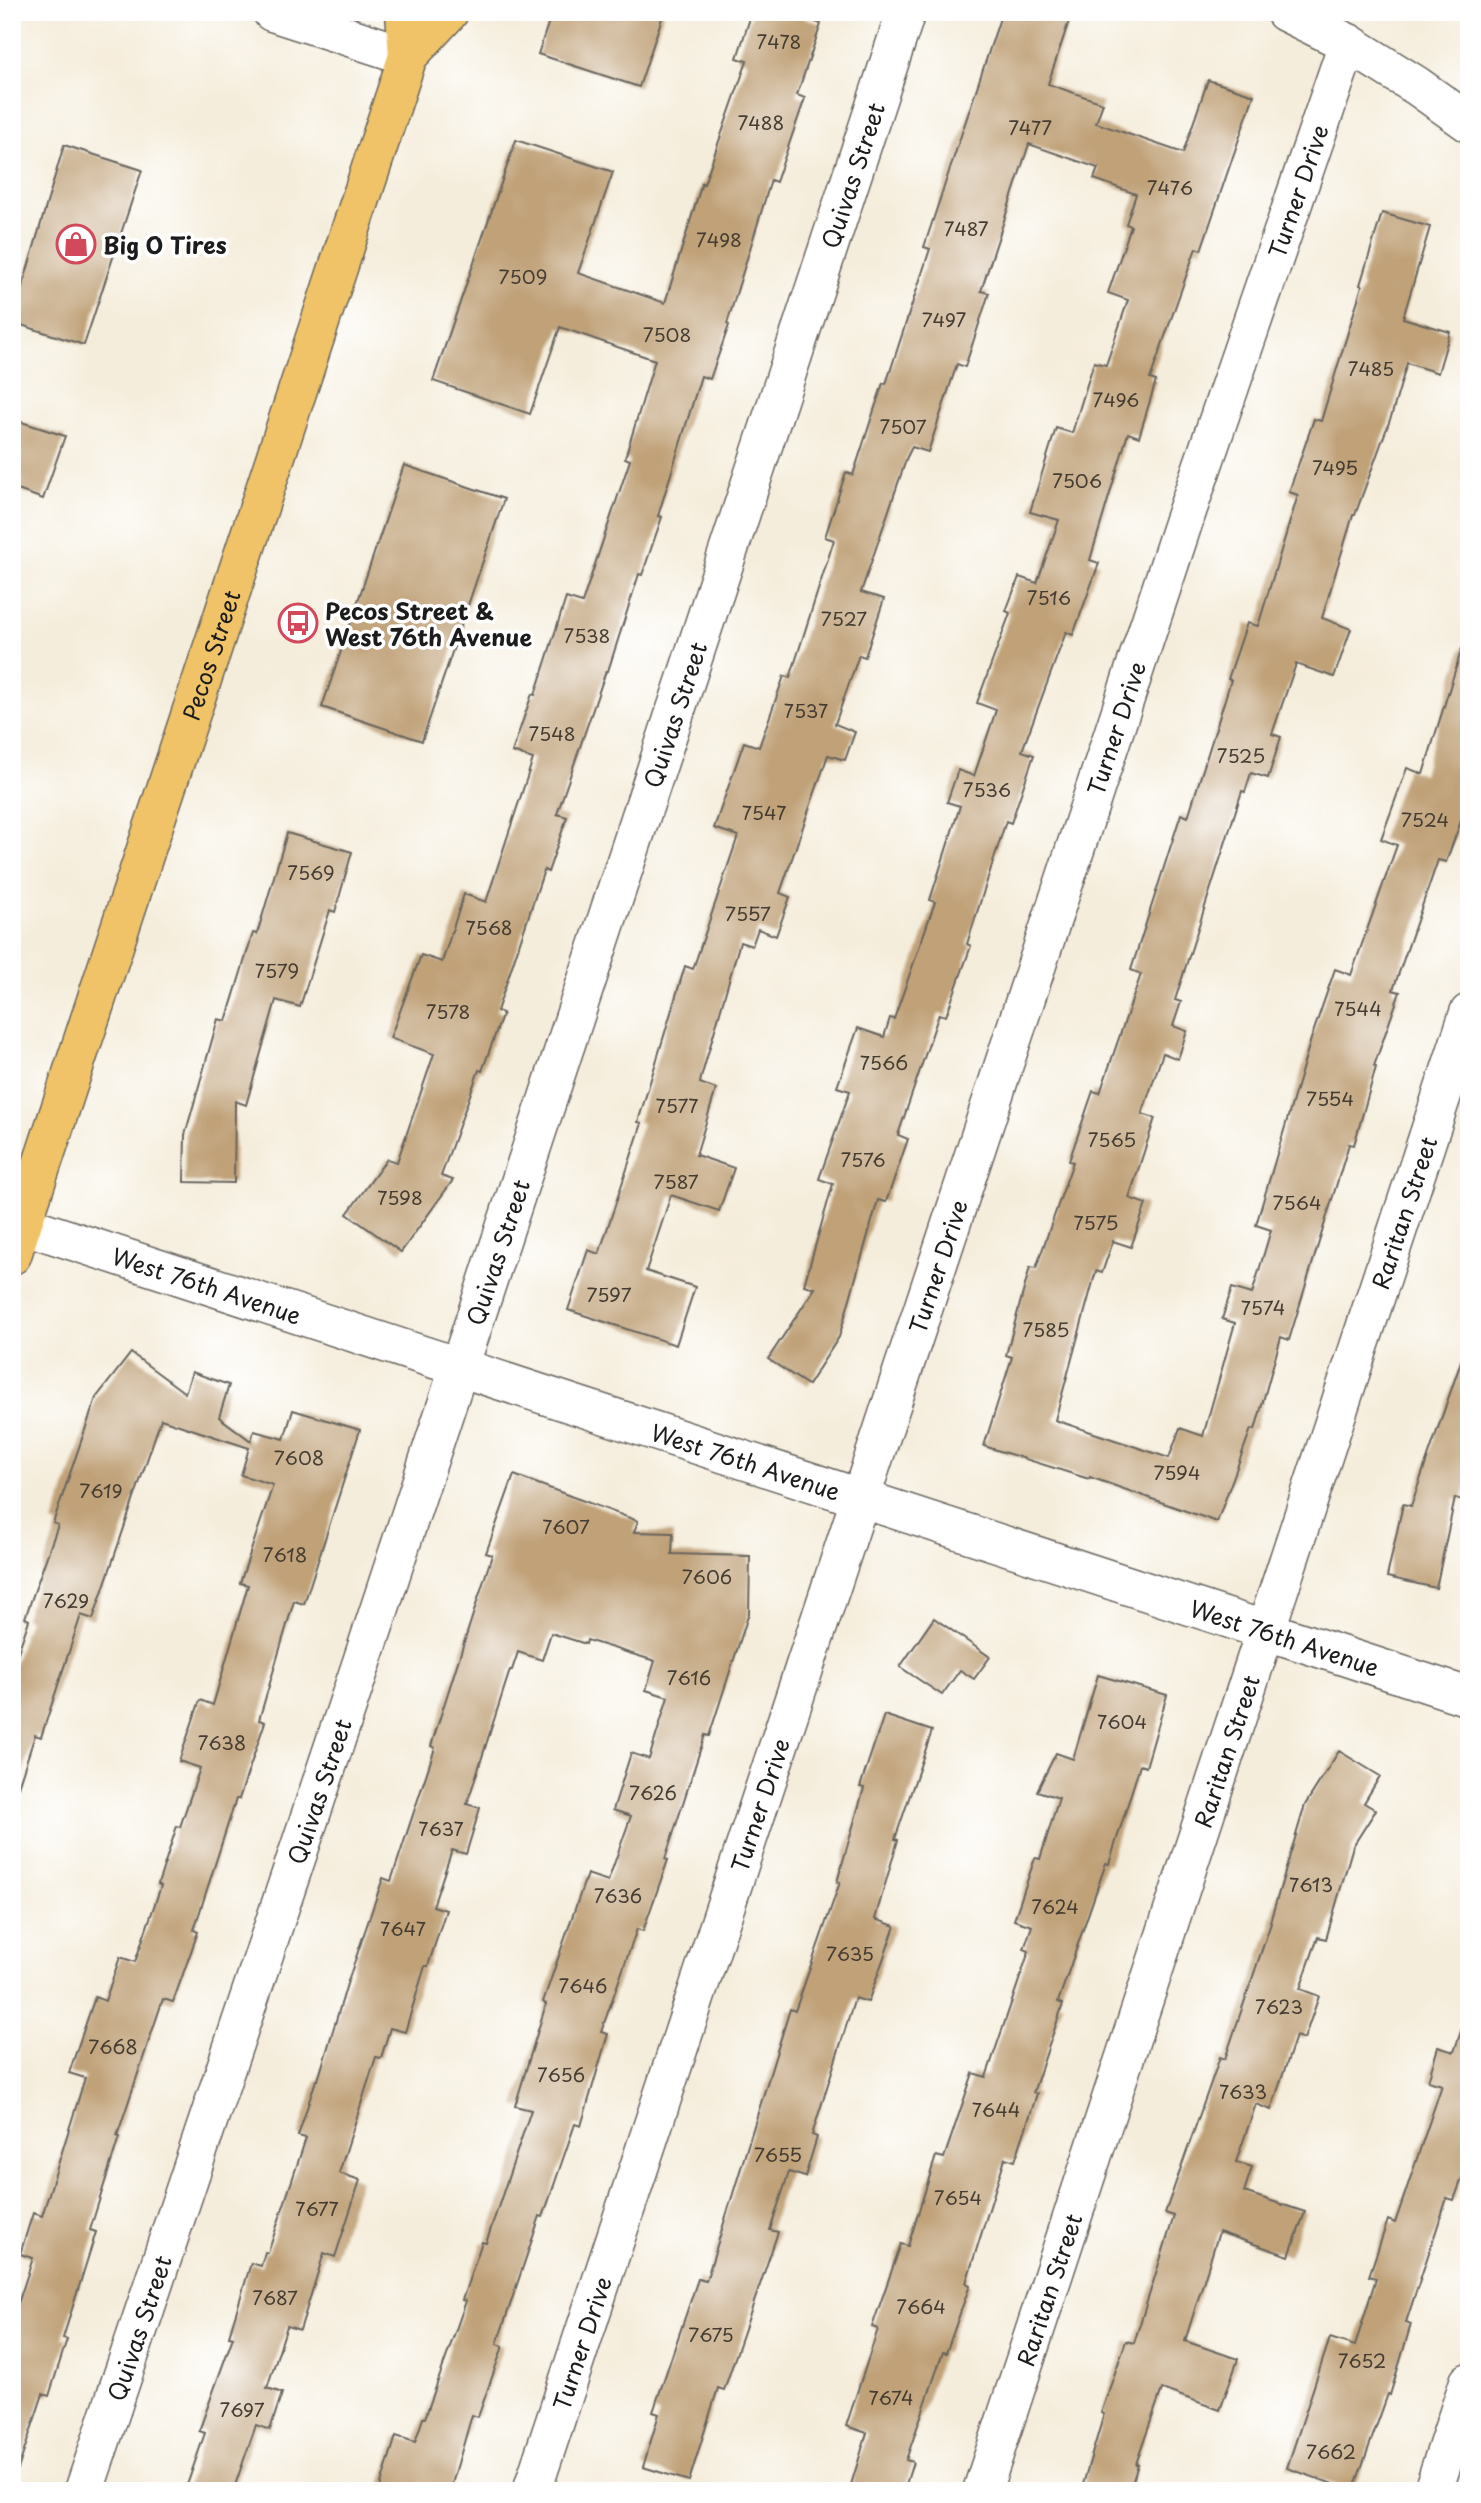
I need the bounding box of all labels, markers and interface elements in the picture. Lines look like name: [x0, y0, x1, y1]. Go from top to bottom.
house number: 7478: [757, 27, 801, 55]
street label: Quivas Street: [812, 98, 893, 253]
house number: 7488: [738, 108, 784, 136]
house number: 7477: [1008, 113, 1052, 141]
street label: Turner Drive: [1258, 120, 1336, 262]
house number: 7476: [1147, 173, 1193, 201]
house number: 7487: [944, 214, 989, 242]
shop icon: Big O Tires: [55, 223, 97, 265]
house number: 7498: [696, 225, 742, 253]
place label: Big O Tires: [103, 227, 227, 262]
house number: 7509: [499, 262, 547, 290]
house number: 7497: [922, 305, 967, 333]
house number: 7508: [643, 320, 691, 348]
house number: 7485: [1348, 354, 1394, 382]
house number: 7496: [1093, 385, 1139, 413]
house number: 7507: [880, 412, 927, 440]
house number: 7495: [1312, 453, 1358, 481]
house number: 7506: [1052, 466, 1102, 494]
house number: 7516: [1027, 583, 1071, 611]
street label: Pecos Street: [172, 585, 248, 725]
place label: Pecos Street & West 76th Avenue: [325, 593, 532, 654]
bus stop icon: Pecos Street & West 76th Avenue: [277, 602, 319, 644]
house number: 7527: [821, 604, 867, 632]
house number: 7538: [564, 621, 610, 649]
street label: Quivas Street: [634, 637, 715, 792]
street label: Turner Drive: [1077, 657, 1154, 799]
house number: 7537: [784, 696, 828, 724]
house number: 7548: [528, 719, 576, 747]
house number: 7525: [1217, 741, 1265, 769]
house number: 7536: [963, 775, 1011, 803]
house number: 7547: [742, 798, 786, 826]
house number: 7524: [1401, 805, 1449, 833]
house number: 7569: [287, 858, 335, 886]
house number: 7557: [725, 899, 771, 927]
house number: 7568: [465, 913, 513, 941]
house number: 7579: [255, 956, 299, 984]
house number: 7544: [1334, 994, 1382, 1022]
house number: 7578: [426, 997, 470, 1025]
house number: 7566: [860, 1048, 908, 1076]
house number: 7554: [1306, 1084, 1354, 1112]
house number: 7577: [656, 1091, 699, 1119]
house number: 7565: [1088, 1125, 1136, 1153]
street label: Raritan Street: [1362, 1132, 1445, 1294]
house number: 7576: [840, 1145, 886, 1173]
house number: 7587: [654, 1167, 699, 1195]
street label: Quivas Street: [457, 1175, 538, 1330]
house number: 7598: [377, 1183, 423, 1211]
house number: 7564: [1273, 1188, 1321, 1216]
street label: Turner Drive: [899, 1195, 976, 1338]
house number: 7575: [1073, 1208, 1119, 1236]
street label: West 76th Avenue: [108, 1237, 306, 1332]
house number: 7597: [586, 1280, 632, 1308]
house number: 7574: [1241, 1293, 1285, 1321]
house number: 7585: [1022, 1315, 1070, 1343]
street label: West 76th Avenue: [647, 1413, 845, 1508]
house number: 7608: [274, 1443, 324, 1471]
house number: 7594: [1153, 1458, 1201, 1486]
house number: 7619: [79, 1476, 123, 1504]
house number: 7607: [542, 1512, 590, 1540]
house number: 7618: [263, 1540, 307, 1568]
house number: 7606: [682, 1562, 732, 1590]
house number: 7629: [43, 1586, 89, 1614]
street label: West 76th Avenue: [1186, 1590, 1384, 1684]
house number: 7616: [667, 1663, 711, 1691]
street label: Raritan Street: [1184, 1670, 1267, 1832]
house number: 7604: [1097, 1707, 1147, 1735]
street label: Quivas Street: [278, 1714, 359, 1869]
house number: 7638: [198, 1728, 246, 1756]
street label: Turner Drive: [721, 1733, 797, 1876]
house number: 7626: [629, 1778, 677, 1806]
house number: 7637: [418, 1814, 464, 1842]
house number: 7613: [1289, 1870, 1333, 1898]
house number: 7636: [594, 1881, 642, 1909]
house number: 7624: [1031, 1892, 1079, 1920]
house number: 7647: [380, 1914, 426, 1942]
house number: 7635: [826, 1939, 874, 1967]
house number: 7646: [559, 1971, 607, 1999]
house number: 7623: [1255, 1992, 1303, 2020]
house number: 7668: [88, 2032, 138, 2060]
house number: 7656: [537, 2060, 585, 2088]
house number: 7633: [1219, 2077, 1267, 2105]
house number: 7644: [972, 2095, 1020, 2123]
house number: 7655: [754, 2140, 802, 2168]
house number: 7654: [934, 2183, 982, 2211]
house number: 7677: [295, 2194, 339, 2222]
street label: Raritan Street: [1007, 2209, 1090, 2371]
street label: Quivas Street: [98, 2250, 179, 2405]
street label: Turner Drive: [543, 2271, 619, 2414]
house number: 7687: [252, 2283, 298, 2311]
house number: 7664: [896, 2292, 946, 2320]
house number: 7675: [688, 2320, 734, 2348]
house number: 7652: [1338, 2346, 1386, 2374]
house number: 7674: [868, 2383, 914, 2411]
house number: 7697: [220, 2395, 265, 2423]
house number: 7662: [1306, 2437, 1356, 2465]

